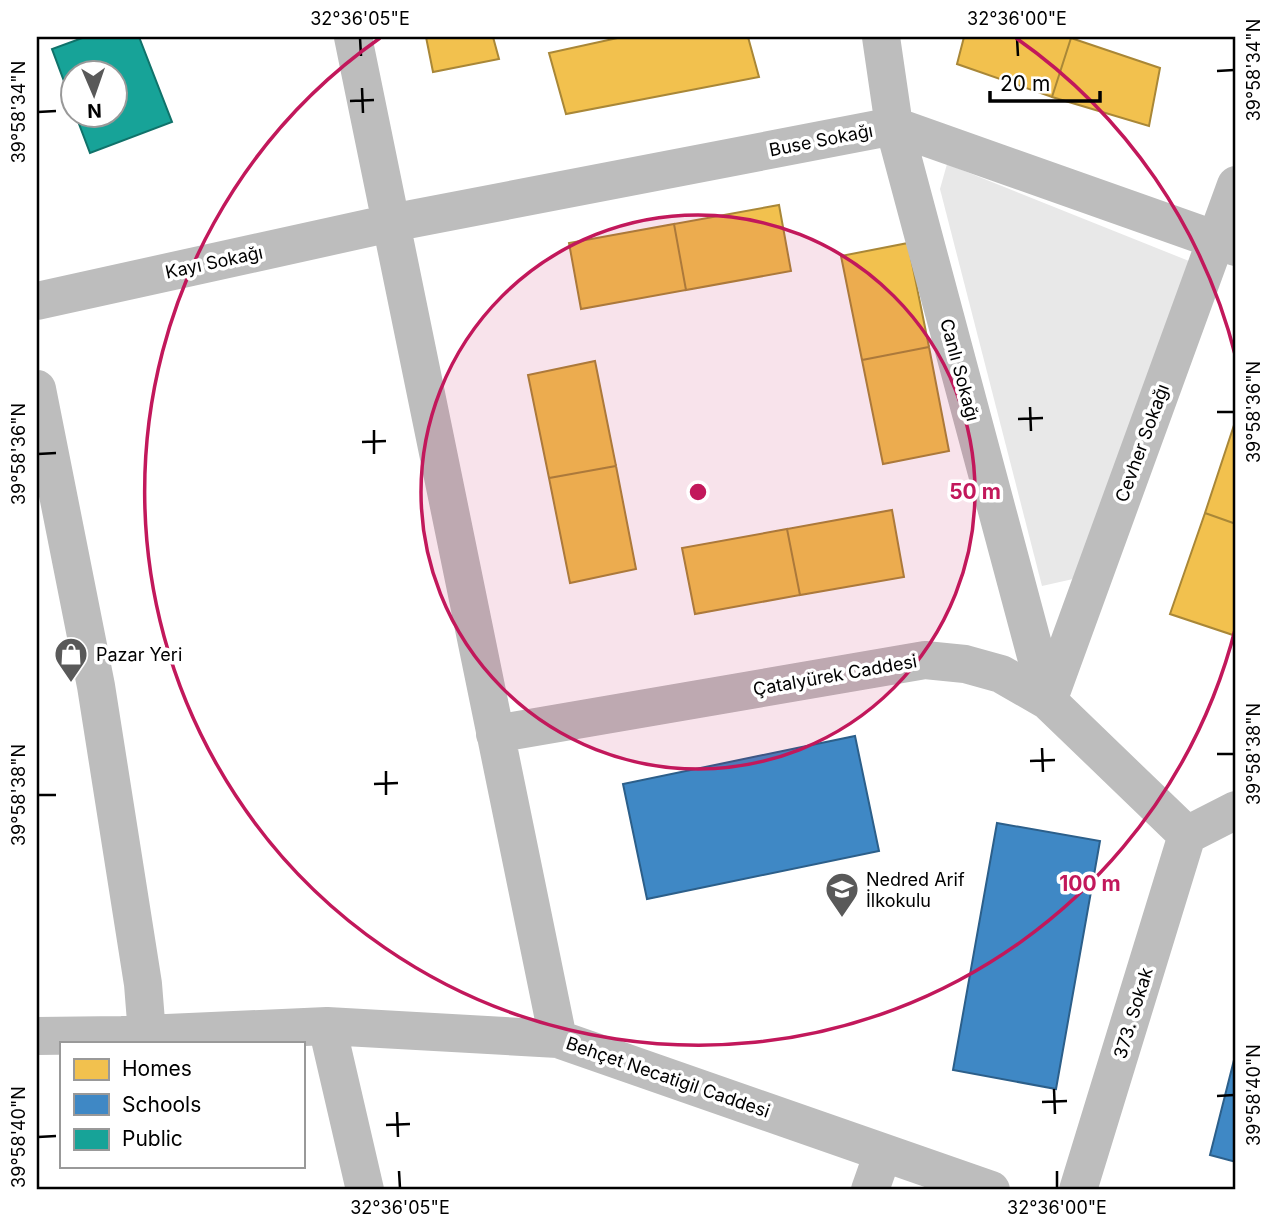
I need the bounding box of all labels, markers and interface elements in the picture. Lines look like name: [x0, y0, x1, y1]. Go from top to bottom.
text: 32°36'05"E: [310, 8, 410, 29]
text: 32°36'00"E: [967, 8, 1067, 29]
text: 39°58'34"N: [1243, 19, 1264, 121]
north arrow: [60, 60, 130, 130]
scale bar: [990, 60, 1100, 104]
text: 39°58'34"N: [8, 61, 29, 163]
text: 20 m: [1000, 71, 1050, 96]
text: N: [87, 99, 102, 122]
street label: Buse Sokağı: [767, 120, 875, 160]
street label: Kayı Sokağı: [163, 241, 265, 283]
street label: Canlı Sokağı: [936, 316, 984, 424]
text: 39°58'36"N: [1243, 361, 1264, 463]
street label: Cevher Sokağı: [1111, 381, 1173, 505]
text: 39°58'36"N: [8, 403, 29, 505]
text: 50 m: [949, 479, 1001, 504]
centre of rings: [686, 480, 710, 504]
shop icon: Pazar Yeri: [52, 635, 90, 684]
place label: Pazar Yeri: [96, 644, 182, 665]
street label: Çatalyürek Caddesi: [751, 650, 919, 700]
text: 39°58'38"N: [1243, 703, 1264, 805]
text: 39°58'38"N: [8, 744, 29, 846]
place label: Nedred Arif İlkokulu: [866, 869, 965, 911]
school or university icon: Nedred Arif İlkokulu: [823, 870, 861, 919]
text: 100 m: [1059, 871, 1121, 896]
street label: 373. Sokak: [1109, 965, 1157, 1061]
street label: Behçet Necatigil Caddesi: [563, 1032, 773, 1122]
legend: [60, 1042, 304, 1168]
text: 39°58'40"N: [1243, 1044, 1264, 1146]
text: Homes: [122, 1056, 192, 1081]
text: 39°58'40"N: [8, 1086, 29, 1188]
text: Schools: [122, 1092, 201, 1117]
text: Public: [122, 1126, 183, 1151]
text: 32°36'05"E: [350, 1197, 450, 1218]
text: 32°36'00"E: [1007, 1197, 1107, 1218]

